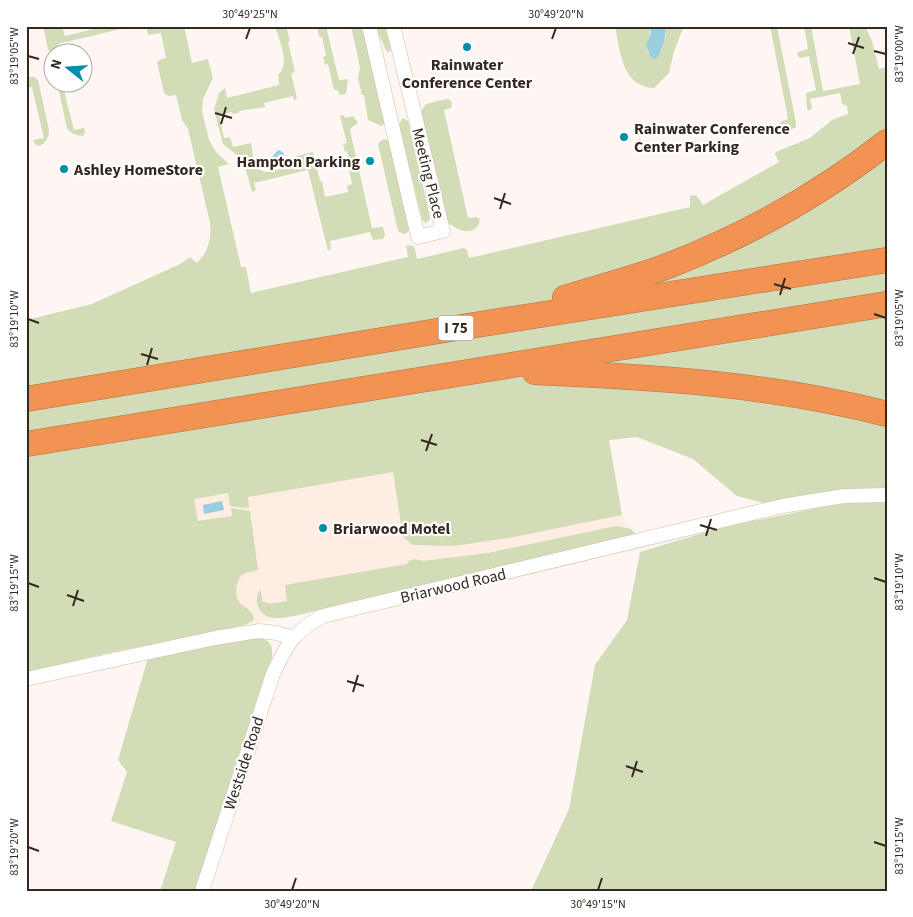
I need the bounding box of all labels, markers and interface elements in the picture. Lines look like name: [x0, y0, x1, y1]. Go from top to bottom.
text: 30°49'25"N: [222, 6, 278, 23]
text: 30°49'20"N: [528, 6, 584, 23]
text: 83°19'00"W: [891, 25, 908, 83]
text: 83°19'05"W: [6, 27, 23, 85]
marker: Rainwater Conference Center: [461, 41, 473, 53]
north arrow: [42, 42, 92, 92]
place label: Rainwater Conference Center: [402, 54, 533, 94]
text: N: [46, 57, 67, 72]
place label: Rainwater Conference Center Parking: [634, 118, 790, 158]
street label: Meeting Place: [406, 126, 450, 221]
marker: Rainwater Conference Center Parking: [618, 131, 630, 143]
place label: Hampton Parking: [237, 151, 360, 173]
marker: Hampton Parking: [364, 155, 376, 167]
place label: Ashley HomeStore: [73, 159, 203, 181]
marker: Ashley HomeStore: [58, 163, 70, 175]
text: 83°19'05"W: [891, 289, 908, 347]
text: 83°19'10"W: [6, 290, 23, 348]
road number: I 75: [438, 316, 474, 340]
place label: Briarwood Motel: [333, 518, 451, 540]
marker: Briarwood Motel: [317, 522, 329, 534]
text: 83°19'10"W: [891, 553, 908, 611]
text: 83°19'15"W: [6, 554, 23, 612]
street label: Briarwood Road: [398, 563, 508, 609]
street label: Westside Road: [218, 714, 269, 813]
text: 83°19'15"W: [891, 817, 908, 875]
text: 83°19'20"W: [6, 818, 23, 876]
text: 30°49'20"N: [264, 896, 320, 913]
text: 30°49'15"N: [570, 896, 626, 913]

